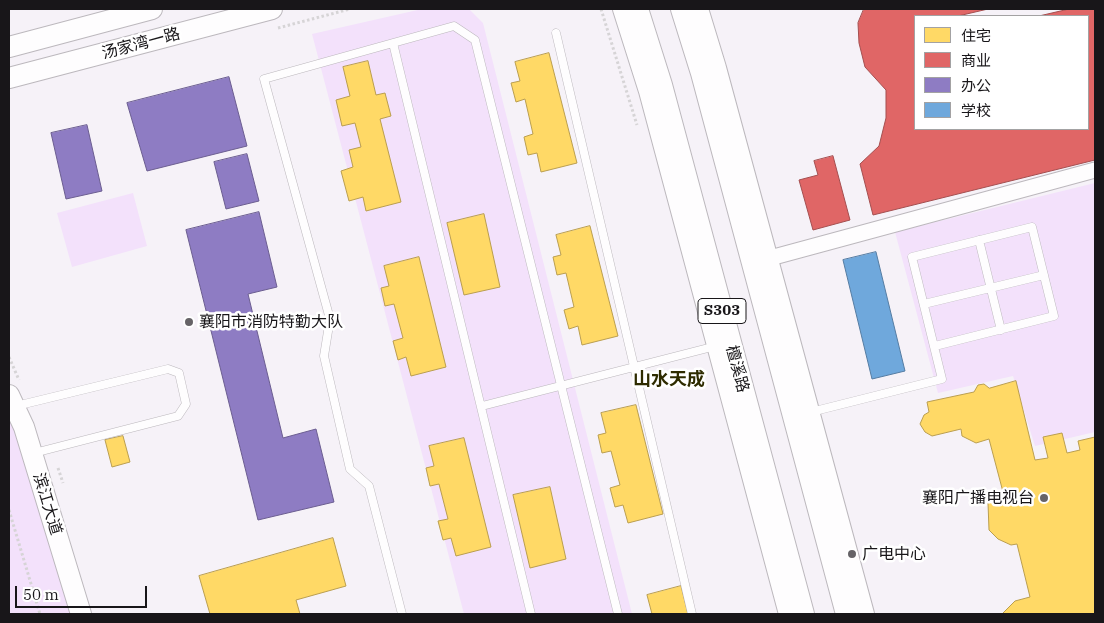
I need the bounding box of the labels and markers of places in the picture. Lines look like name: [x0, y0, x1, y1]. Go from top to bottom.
place label: 襄阳市消防特勤大队: [199, 312, 343, 332]
marker: 襄阳市消防特勤大队: [183, 316, 195, 328]
place label: 襄阳广播电视台: [922, 488, 1034, 508]
marker: 襄阳广播电视台: [1038, 492, 1050, 504]
place label: 广电中心: [862, 544, 926, 564]
marker: 广电中心: [846, 548, 858, 560]

